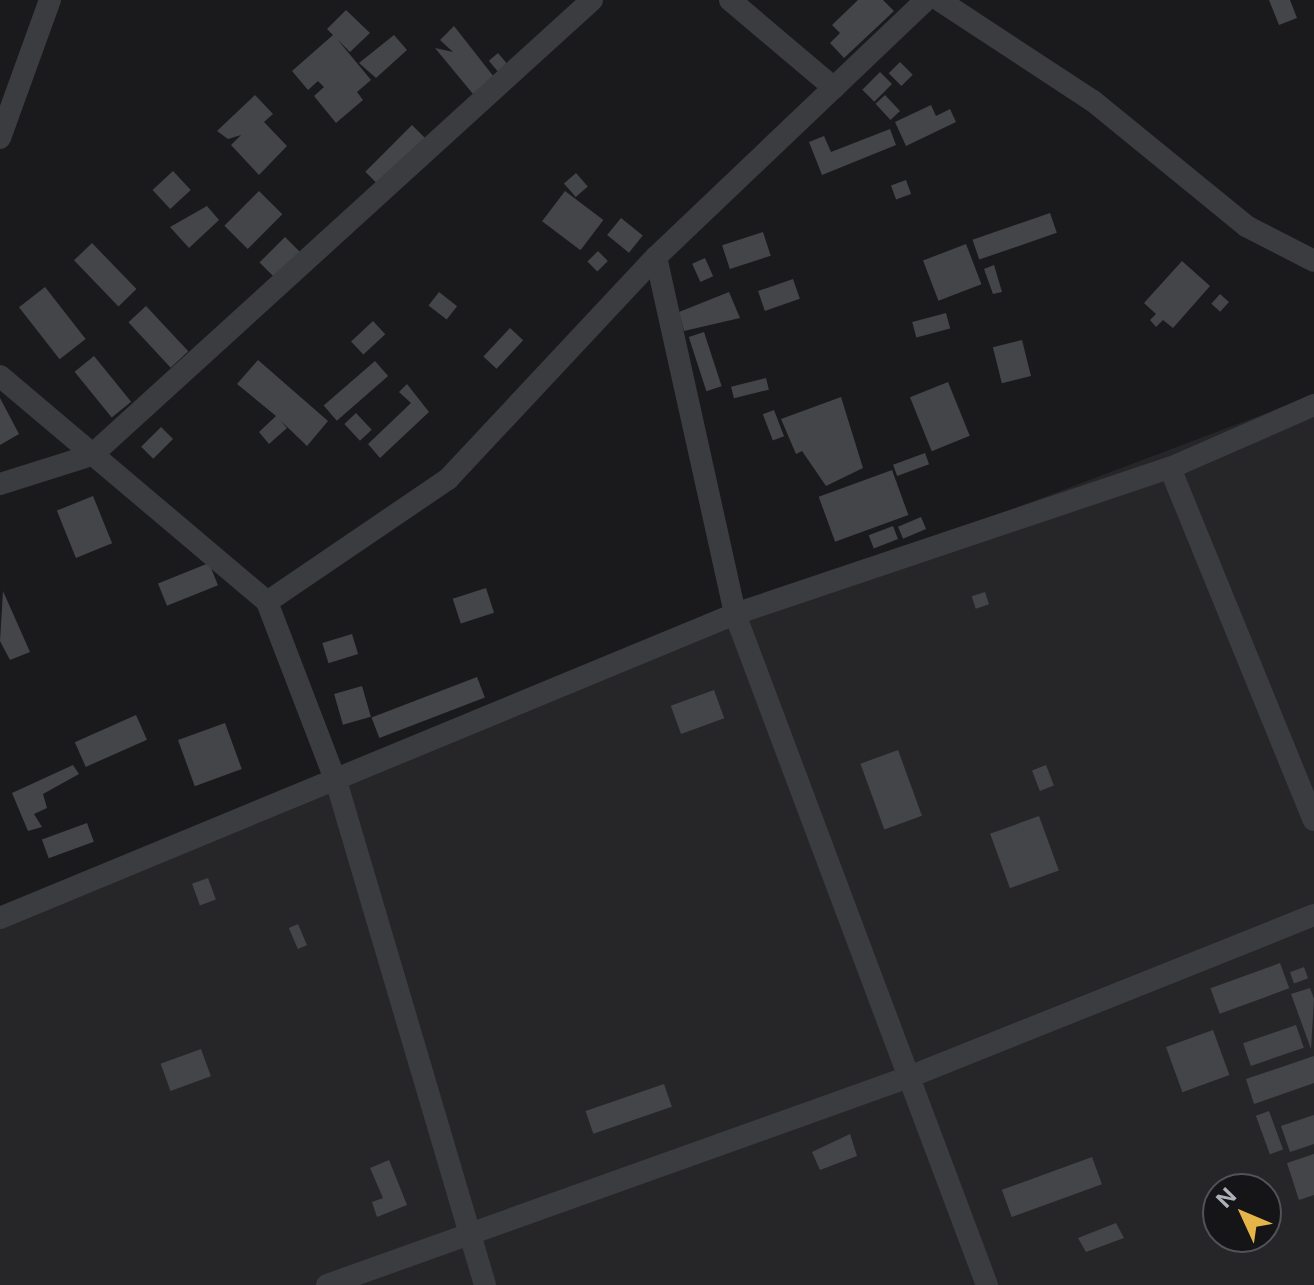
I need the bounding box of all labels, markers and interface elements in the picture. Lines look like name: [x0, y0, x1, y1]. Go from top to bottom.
north arrow: [1202, 1173, 1282, 1253]
text: N: [1211, 1183, 1241, 1213]

